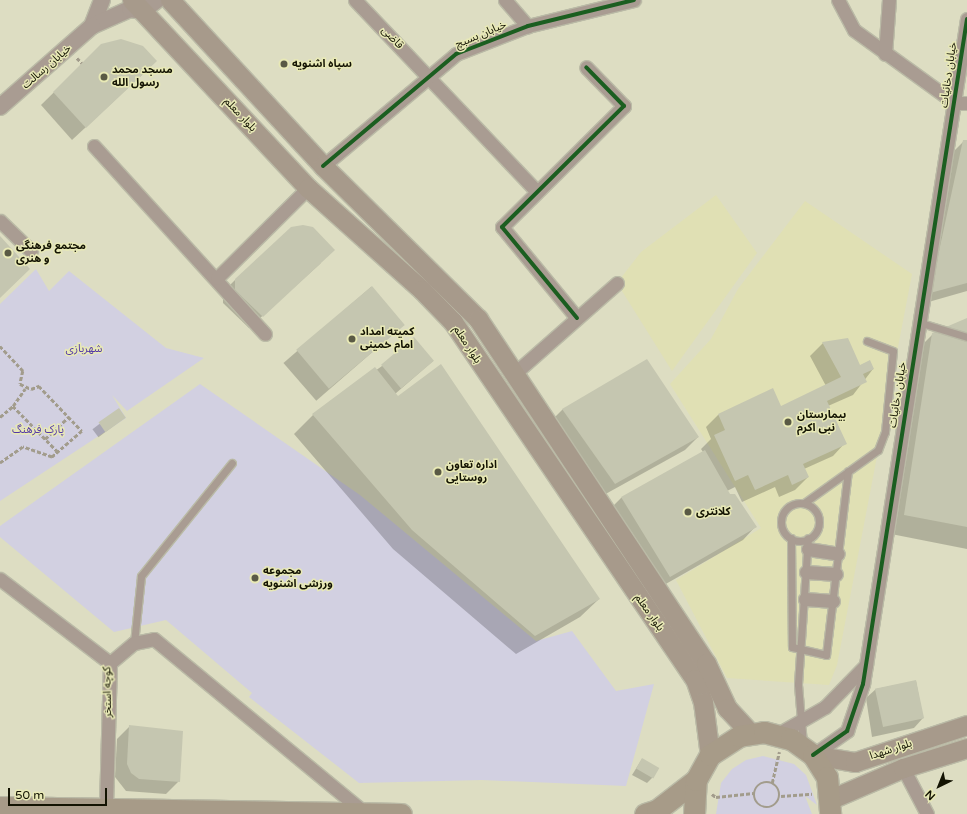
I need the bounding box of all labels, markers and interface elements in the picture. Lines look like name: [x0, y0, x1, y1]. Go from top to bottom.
street label: خیابان بسبچ: [453, 18, 509, 52]
street label: قاضی: [378, 24, 406, 52]
street label: خیابان دخانیات: [938, 41, 960, 109]
street label: خیابان رسالت: [20, 42, 74, 92]
place label: سپاه اشنویه: [292, 57, 352, 71]
marker: سپاه اشنویه: [279, 59, 289, 69]
place label: مسجد محمد رسول الله: [112, 64, 173, 90]
marker: مسجد محمد رسول الله: [99, 72, 109, 82]
street label: بلوار معلم: [221, 95, 259, 135]
place label: مجتمع فرهنگی و هنری: [16, 240, 86, 266]
marker: مجتمع فرهنگی و هنری: [3, 248, 13, 258]
street label: بلوار معلم: [450, 324, 484, 366]
place label: کمیته امداد امام خمینی: [360, 326, 414, 352]
marker: کمیته امداد امام خمینی: [347, 334, 357, 344]
park label: شهربازی: [66, 342, 102, 356]
street label: خیابان دخانیات: [886, 361, 910, 429]
place label: بیمارستان نبی اکرم: [797, 409, 846, 435]
marker: بیمارستان نبی اکرم: [782, 416, 794, 428]
park label: پارک فرهنگ: [12, 423, 64, 437]
place label: اداره تعاون روستایی: [446, 459, 497, 485]
marker: اداره تعاون روستایی: [433, 467, 443, 477]
place label: کلانتری: [696, 505, 730, 519]
marker: کلانتری: [683, 507, 693, 517]
place label: مجموعه ورزشی اشنویه: [263, 565, 333, 591]
marker: مجموعه ورزشی اشنویه: [250, 573, 260, 583]
street label: بلوار معلم: [632, 592, 666, 634]
street label: کوچه استخر: [101, 666, 115, 718]
street label: بلوار شهدا: [868, 737, 914, 763]
north arrow: [919, 766, 959, 806]
scale bar: [10, 780, 109, 806]
text: N: [923, 787, 938, 803]
text: 50 m: [15, 788, 44, 802]

